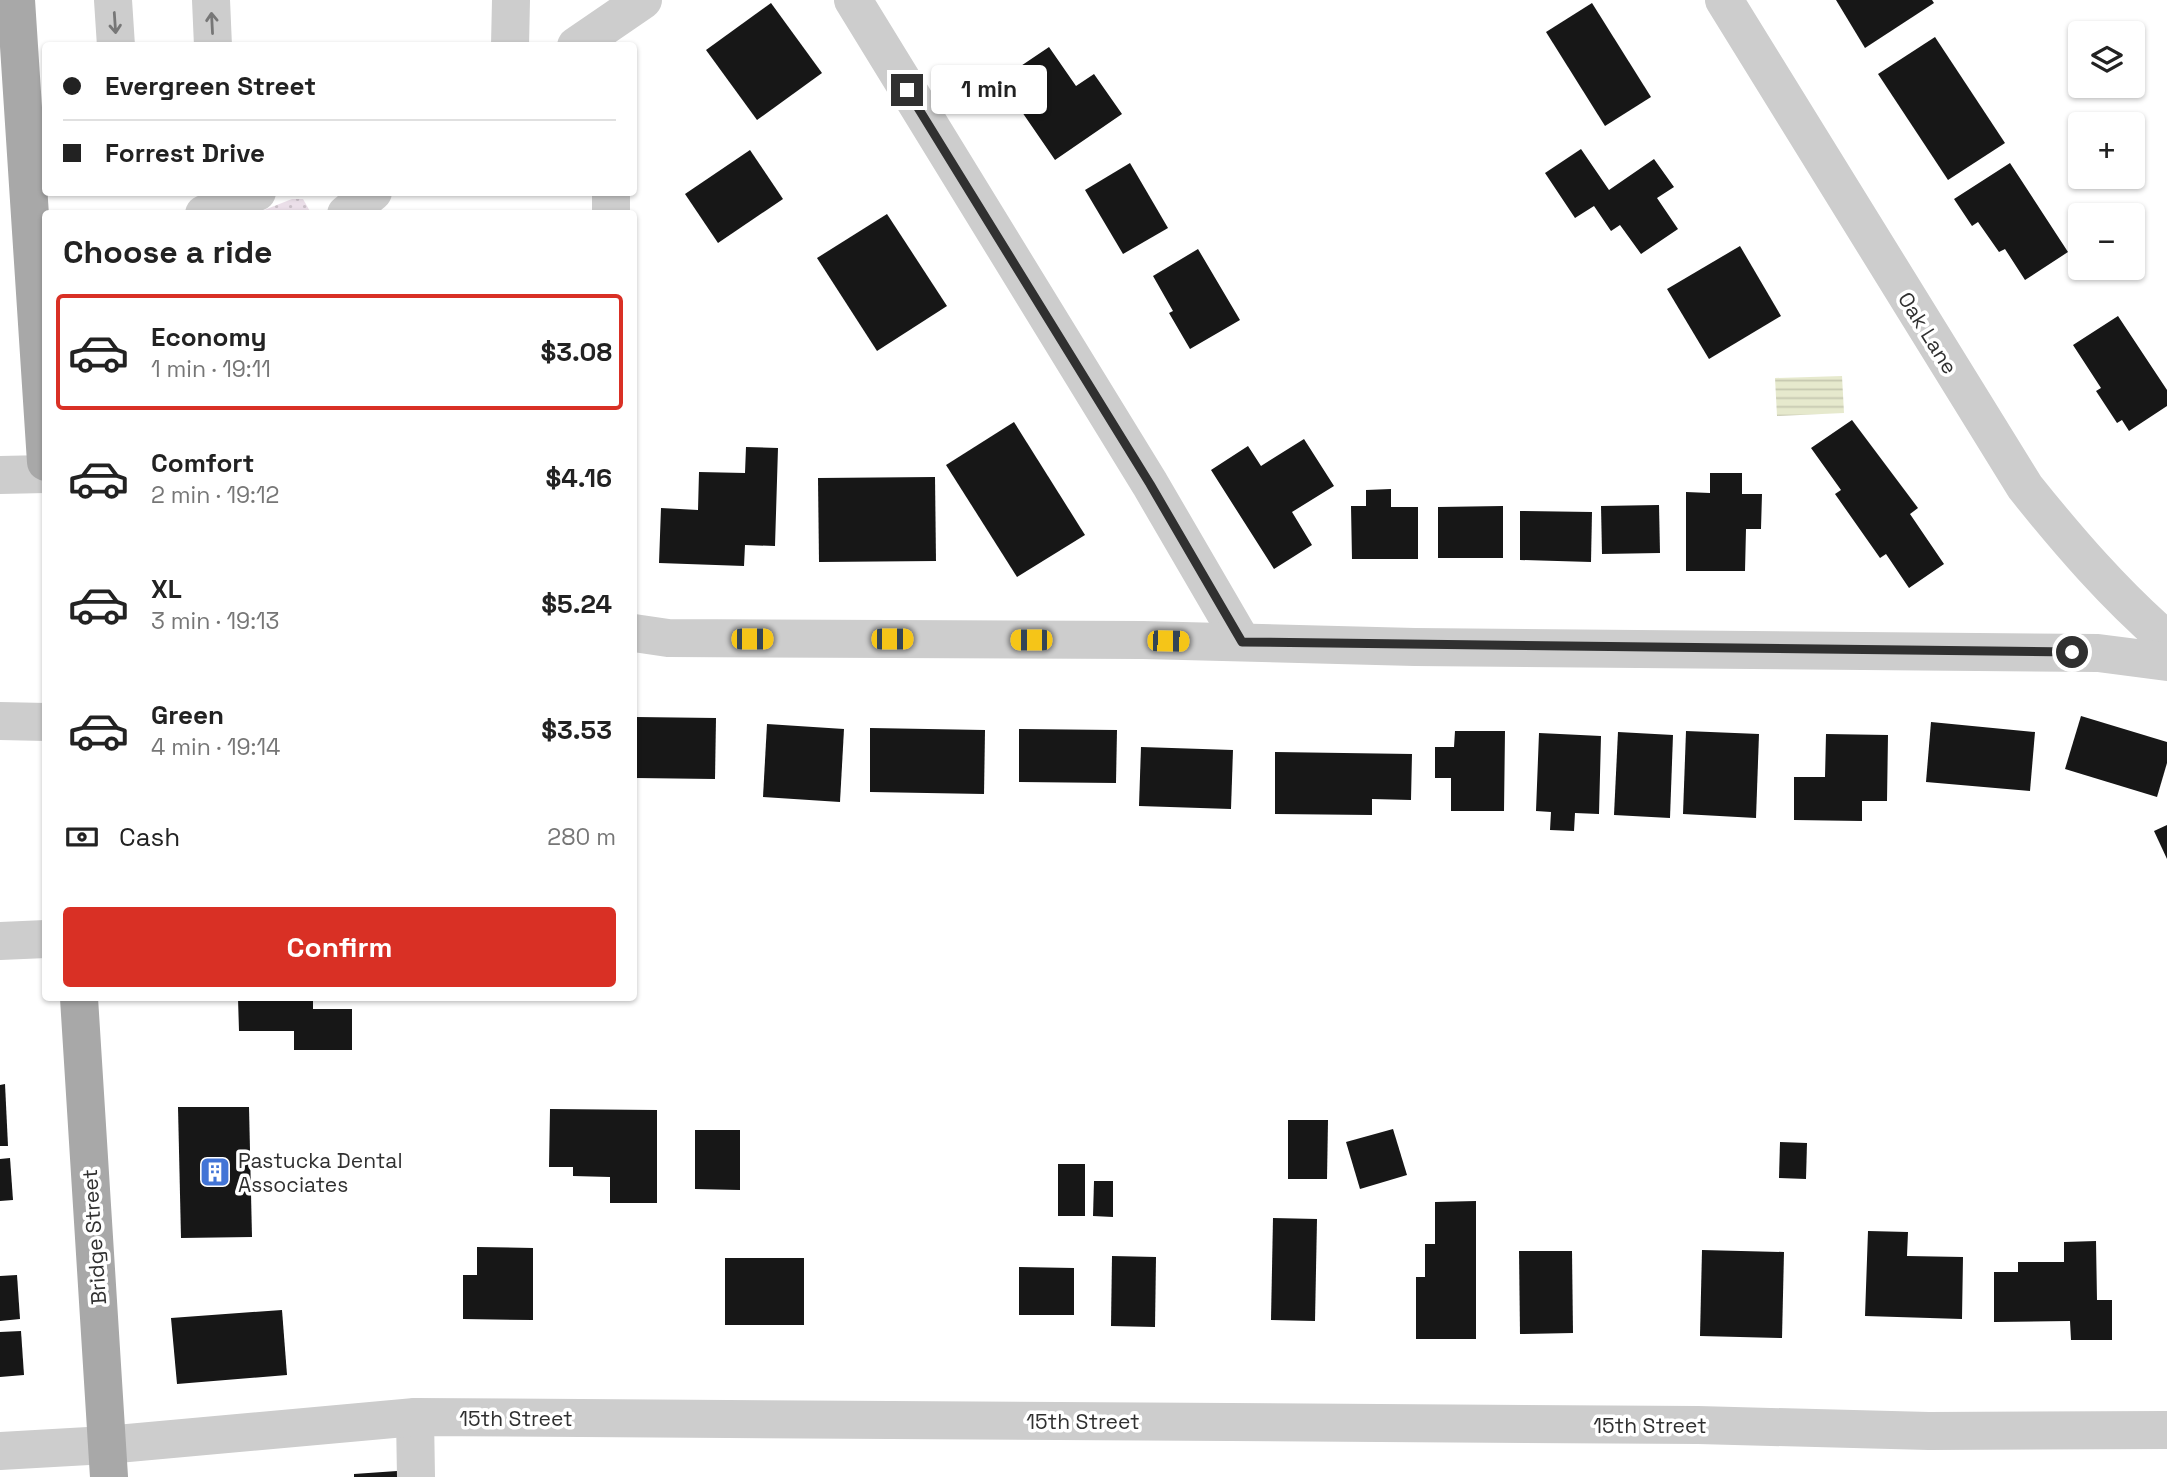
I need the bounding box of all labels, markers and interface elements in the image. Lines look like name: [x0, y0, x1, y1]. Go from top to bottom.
one-way arrow: [109, 11, 122, 34]
one-way arrow: [206, 12, 219, 35]
map controls: [2068, 21, 2145, 280]
button: layers: [2068, 21, 2145, 98]
callout: 1 min: [932, 66, 1047, 114]
text: Evergreen Street: [105, 69, 316, 103]
route end: [891, 74, 923, 106]
text: 1 min: [961, 74, 1017, 104]
button: +: [2068, 112, 2145, 189]
text: Forrest Drive: [105, 136, 265, 170]
button: −: [2068, 203, 2145, 280]
text: Choose a ride: [63, 232, 273, 272]
street label: Oak Lane: [1892, 287, 1964, 379]
text: Economy: [151, 320, 267, 354]
icon: car: [67, 321, 130, 384]
text: $3.08: [541, 335, 612, 369]
text: 1 min · 19:11: [151, 354, 271, 384]
text: Comfort: [151, 446, 254, 480]
icon: car: [67, 447, 130, 510]
text: $4.16: [545, 461, 612, 495]
text: 2 min · 19:12: [151, 480, 279, 510]
text: XL: [151, 572, 182, 606]
icon: car: [67, 573, 130, 636]
text: $5.24: [541, 587, 612, 621]
text: 3 min · 19:13: [151, 606, 279, 636]
car: [732, 629, 774, 650]
car: [872, 629, 914, 650]
car: [1011, 630, 1053, 651]
car: [1147, 630, 1190, 652]
route start: [2056, 636, 2088, 668]
text: Green: [151, 698, 224, 732]
icon: car: [67, 699, 130, 762]
text: $3.53: [541, 713, 612, 747]
text: 4 min · 19:14: [151, 732, 280, 762]
icon: cash: [63, 818, 101, 856]
text: Cash: [119, 820, 180, 854]
text: 280 m: [547, 822, 616, 852]
button: Confirm: [63, 907, 616, 987]
place label: Pastucka Dental Associates: [238, 1147, 403, 1198]
building icon: Pastucka Dental Associates: [198, 1155, 232, 1189]
street label: Bridge Street: [76, 1168, 112, 1306]
street label: 15th Street: [459, 1405, 573, 1432]
street label: 15th Street: [1026, 1408, 1140, 1435]
street label: 15th Street: [1593, 1412, 1707, 1439]

